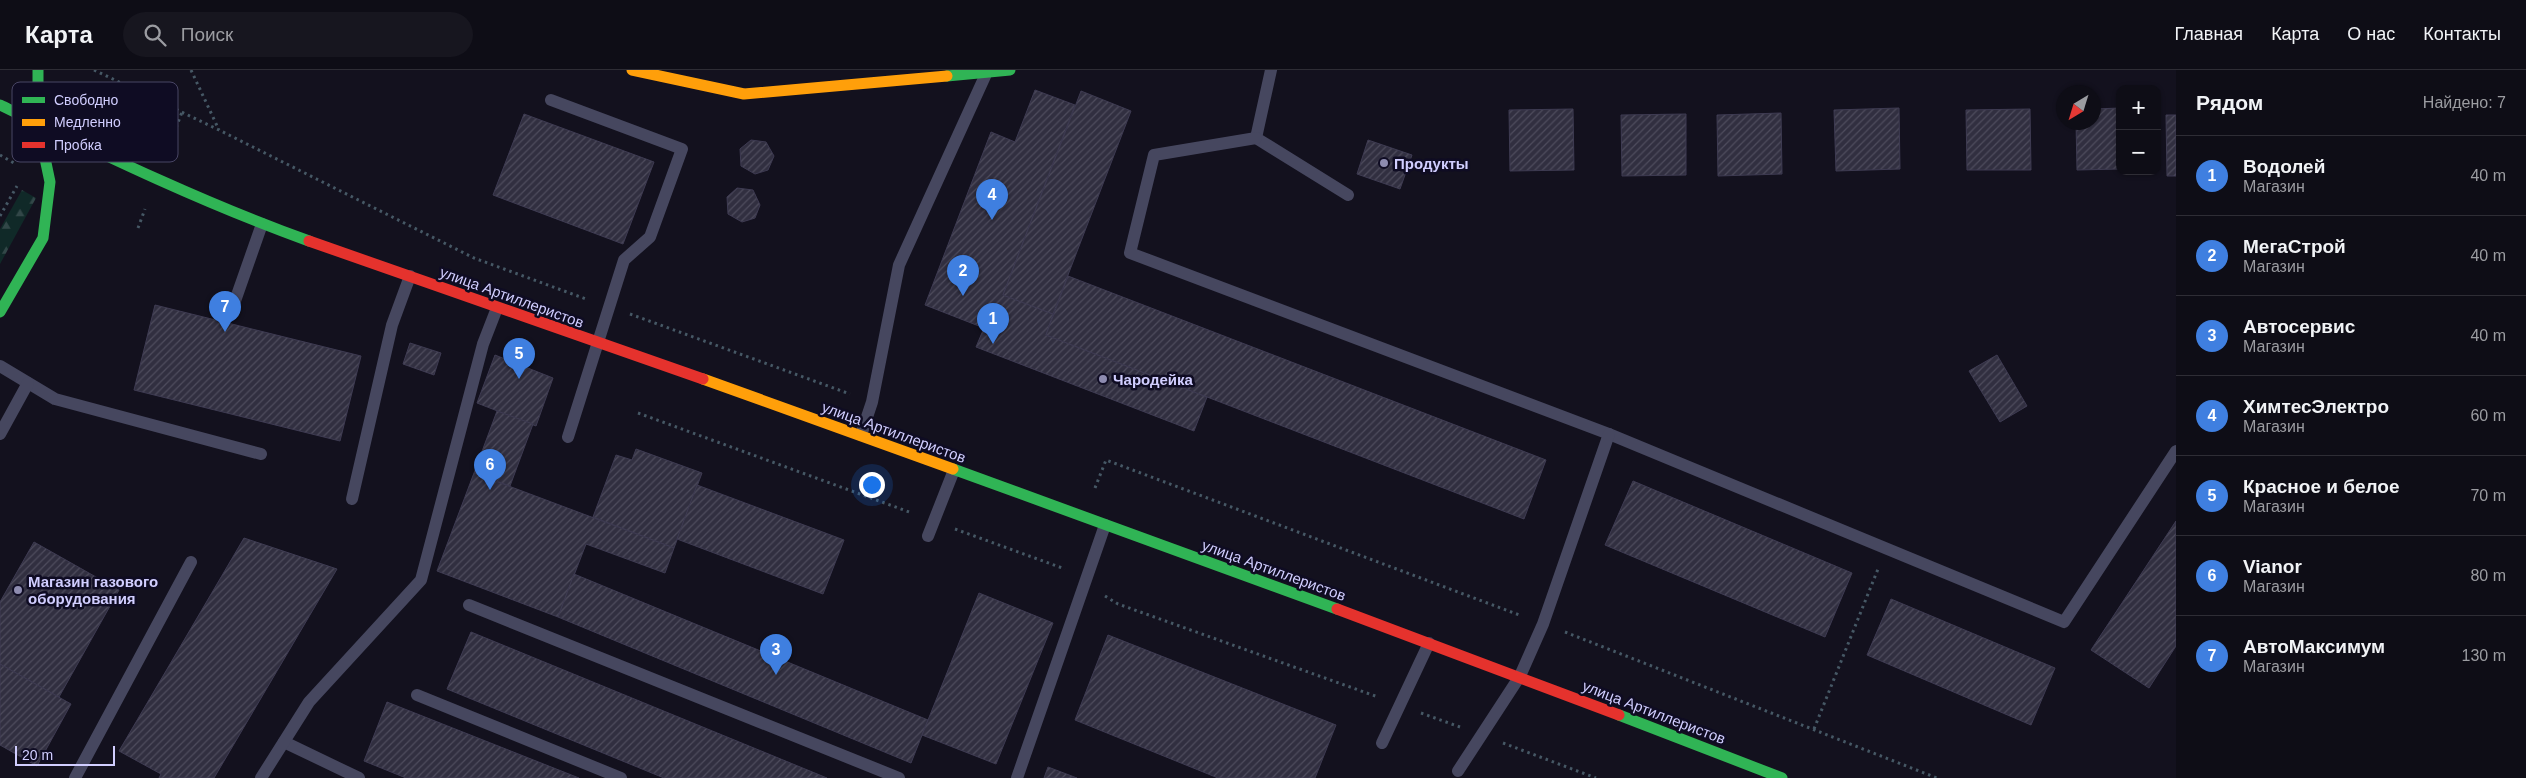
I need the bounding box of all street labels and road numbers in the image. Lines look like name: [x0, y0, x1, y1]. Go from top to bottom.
street label: улица Артиллеристов: [438, 263, 586, 331]
street label: улица Артиллеристов: [820, 398, 968, 466]
street label: улица Артиллеристов: [1200, 536, 1348, 604]
street label: улица Артиллеристов: [1580, 677, 1728, 747]

